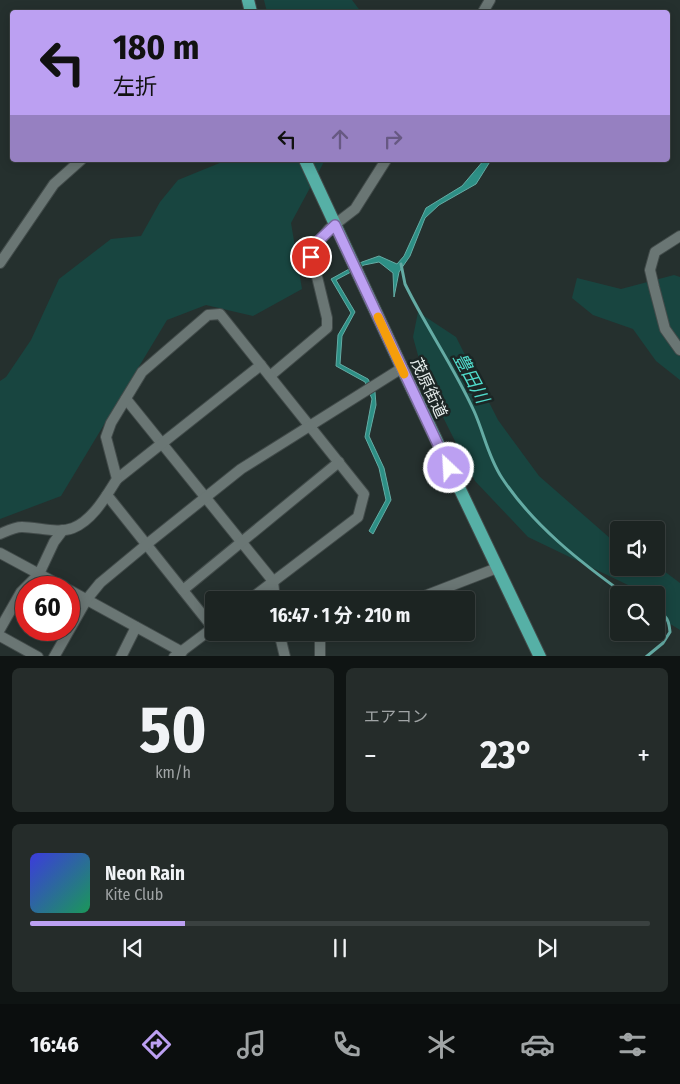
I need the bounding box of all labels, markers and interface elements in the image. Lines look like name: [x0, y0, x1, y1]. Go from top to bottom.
text: 180 m: [113, 26, 199, 68]
icon: left: [30, 30, 95, 95]
text: 左折: [113, 73, 157, 100]
icon: left: [273, 125, 301, 153]
icon: ahead: [326, 125, 354, 153]
icon: right: [379, 125, 407, 153]
pin: [290, 236, 332, 278]
icon: arrive: [297, 243, 325, 271]
water label: 豊田川: [449, 349, 494, 409]
street label: 茂原街道: [407, 355, 451, 421]
position arrow: [422, 441, 474, 493]
map controls: [610, 521, 665, 641]
button: sound: [610, 521, 665, 576]
speed limit sign: 60: [15, 576, 80, 641]
button: search: [610, 586, 665, 641]
text: 16:47 · 1 分 · 210 m: [270, 604, 410, 627]
text: 50: [139, 691, 207, 769]
text: エアコン: [364, 707, 428, 726]
text: 23°: [480, 732, 534, 778]
text: −: [364, 739, 377, 772]
text: +: [637, 739, 650, 772]
text: km/h: [155, 763, 191, 782]
text: Neon Rain: [105, 862, 185, 885]
text: Kite Club: [105, 885, 163, 904]
icon: previous: [119, 934, 147, 962]
icon: pause: [326, 934, 354, 962]
icon: next: [533, 934, 561, 962]
icon: directions: [139, 1027, 174, 1062]
icon: music: [234, 1027, 269, 1062]
icon: phone: [329, 1027, 364, 1062]
icon: climate: [424, 1027, 459, 1062]
icon: car: [520, 1027, 555, 1062]
icon: filters: [615, 1027, 650, 1062]
text: 16:46: [30, 1031, 79, 1058]

